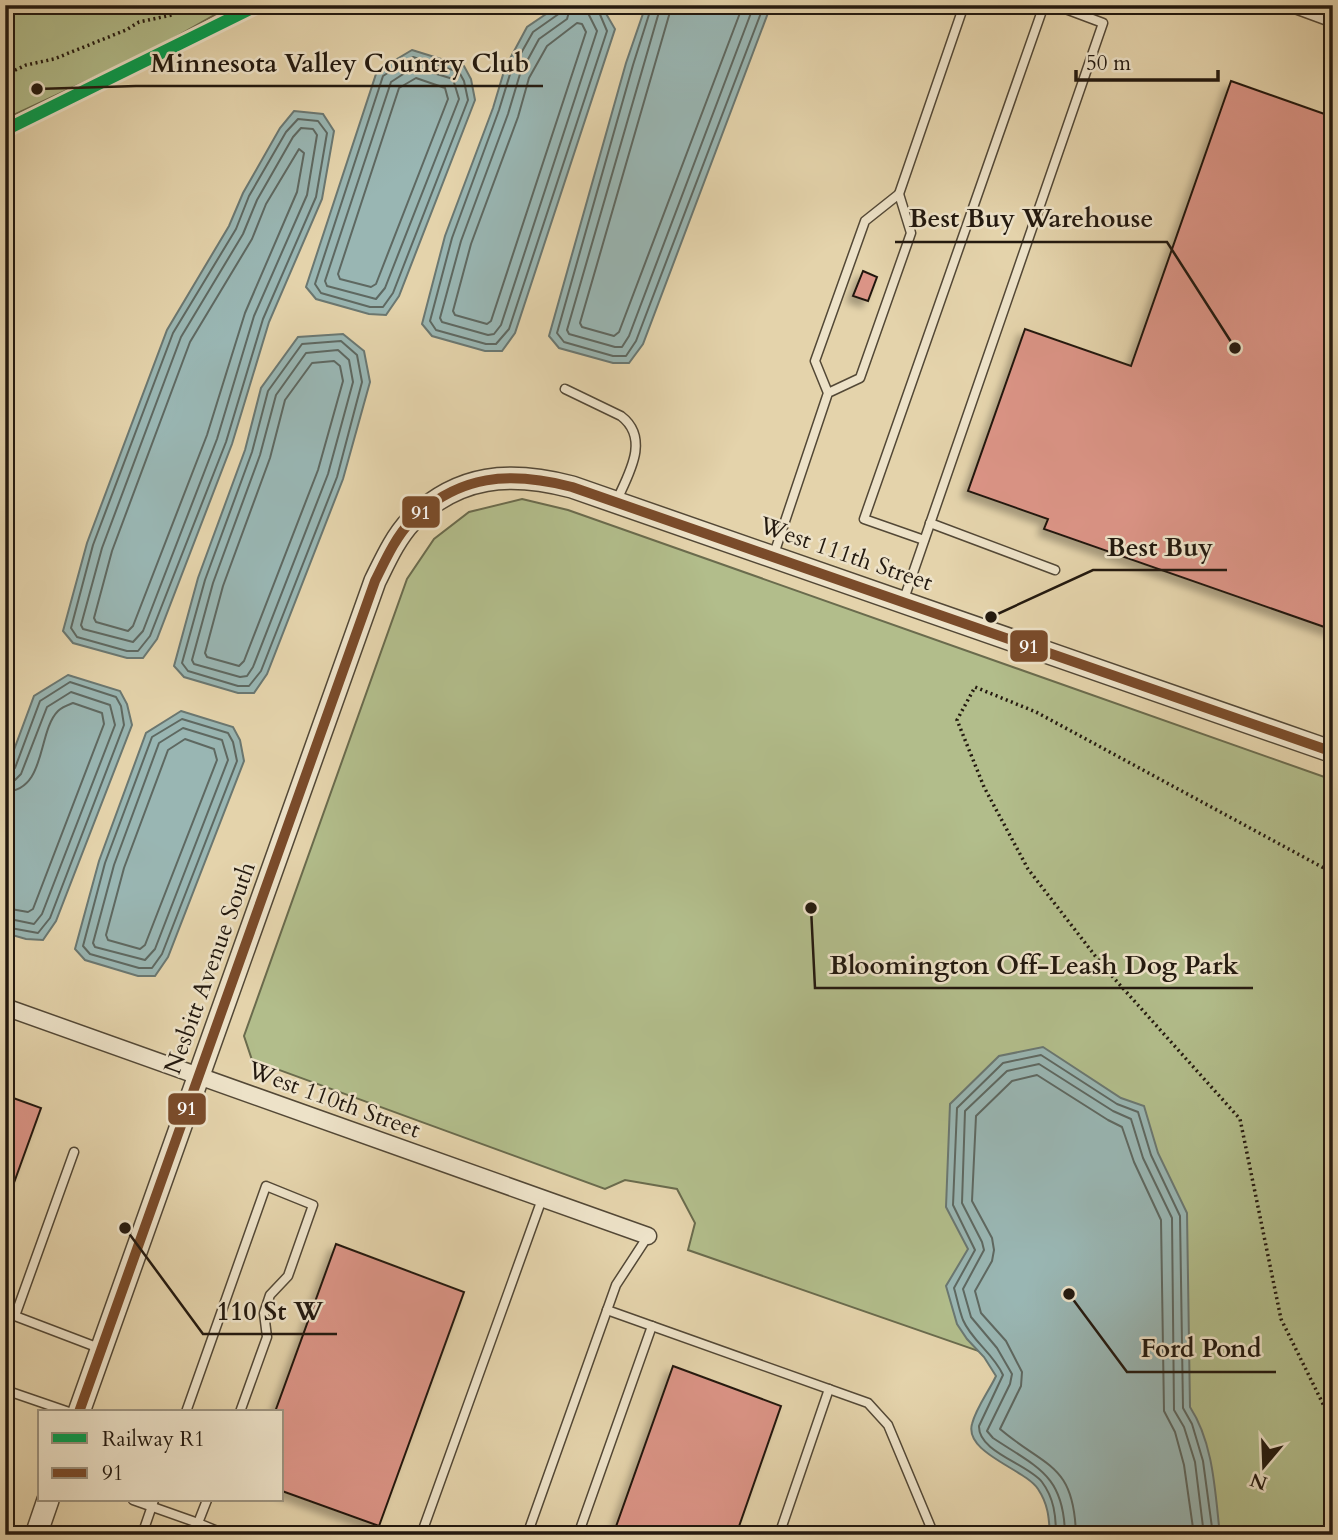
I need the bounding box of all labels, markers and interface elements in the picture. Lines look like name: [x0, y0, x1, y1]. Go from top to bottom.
scale bar: [1076, 38, 1217, 82]
callout: Minnesota Valley Country Club: [136, 39, 543, 86]
text: Minnesota Valley Country Club: [151, 46, 529, 81]
text: 50 m: [1086, 49, 1131, 78]
callout: Best Buy Warehouse: [895, 195, 1167, 242]
text: Best Buy Warehouse: [909, 201, 1153, 236]
line badge: 91: [401, 495, 441, 529]
text: 91: [411, 500, 431, 526]
street label: West 111th Street: [754, 509, 937, 599]
callout: Best Buy: [1093, 523, 1227, 570]
text: Best Buy: [1107, 530, 1213, 565]
line badge: 91: [1009, 629, 1049, 663]
text: 91: [1019, 634, 1039, 660]
street label: Nesbitt Avenue South: [156, 857, 264, 1079]
callout: Bloomington Off-Leash Dog Park: [815, 941, 1253, 988]
text: Bloomington Off-Leash Dog Park: [829, 948, 1240, 983]
street label: West 110th Street: [242, 1053, 425, 1147]
line badge: 91: [167, 1092, 207, 1126]
text: 91: [177, 1096, 197, 1122]
callout: 110 St W: [203, 1287, 337, 1334]
text: 110 St W: [217, 1294, 324, 1329]
callout: Ford Pond: [1127, 1325, 1276, 1372]
text: Ford Pond: [1140, 1331, 1262, 1366]
legend: [38, 1410, 284, 1502]
text: Railway R1: [102, 1425, 205, 1454]
north arrow: [1230, 1432, 1300, 1502]
text: 91: [102, 1459, 124, 1488]
text: N: [1246, 1466, 1271, 1496]

